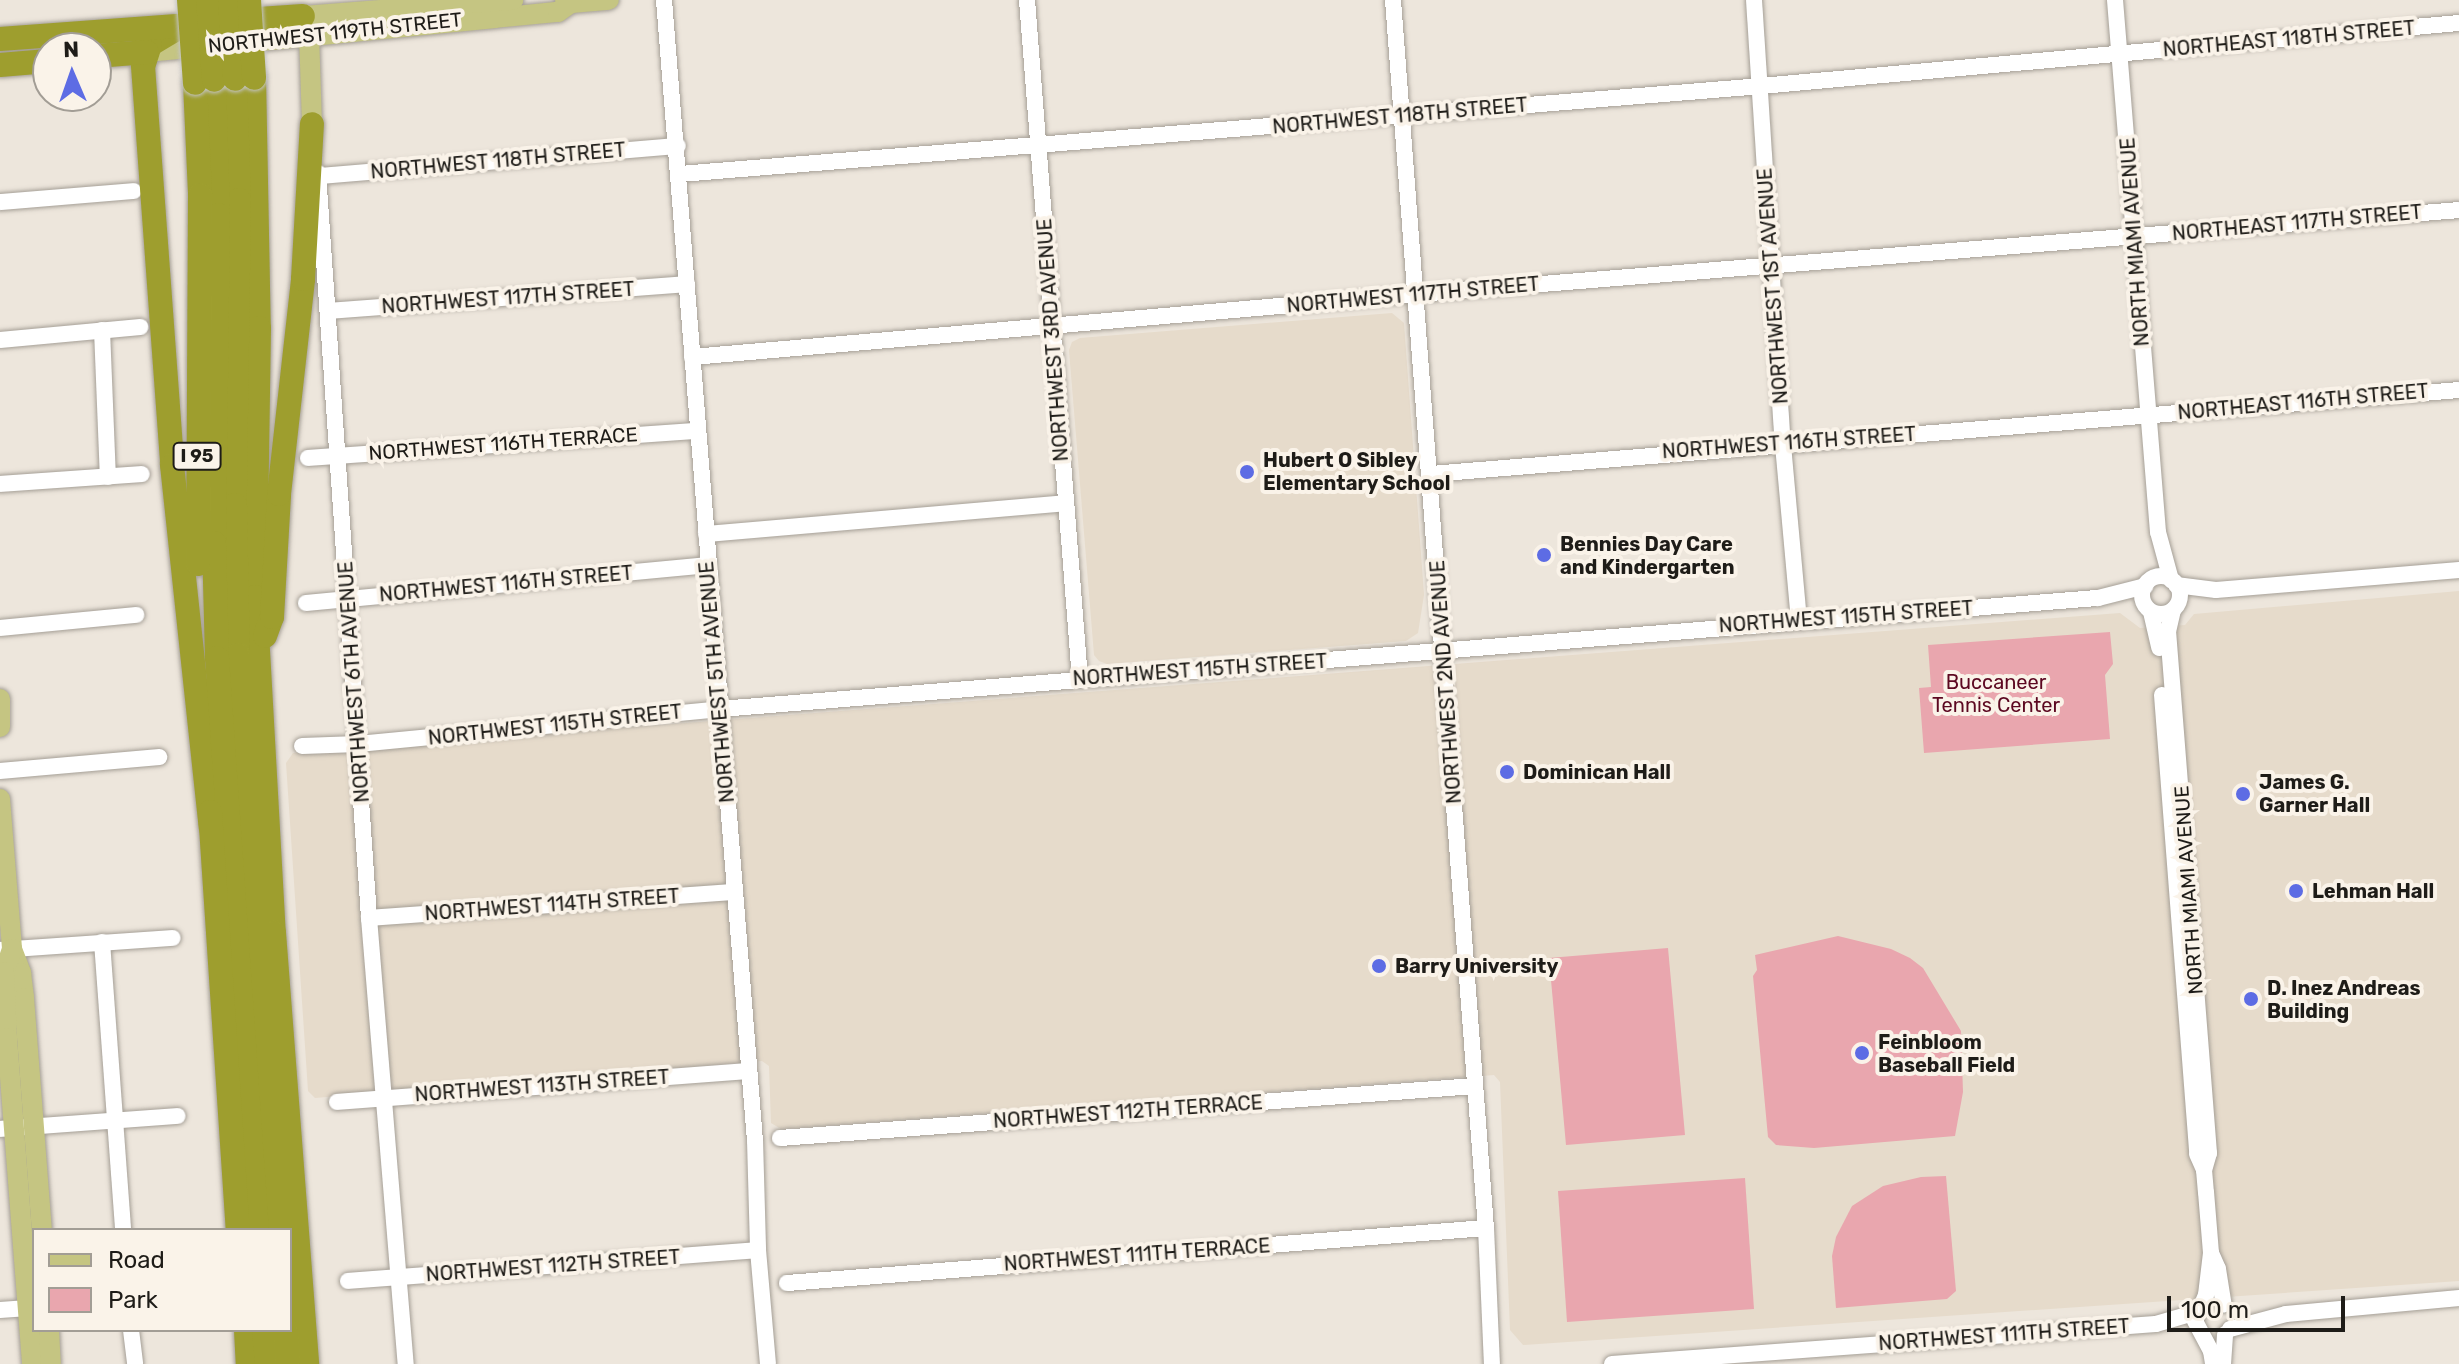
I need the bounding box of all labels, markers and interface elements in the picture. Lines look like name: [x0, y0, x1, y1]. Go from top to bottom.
street label: NORTHWEST 119TH STREET: [207, 8, 463, 58]
street label: NORTHEAST 118TH STREET: [2162, 16, 2416, 62]
north arrow: [32, 32, 112, 112]
text: N: [63, 36, 80, 63]
street label: NORTHWEST 118TH STREET: [1271, 93, 1529, 139]
street label: NORTH MIAMI AVENUE: [2116, 137, 2154, 347]
street label: NORTHWEST 118TH STREET: [369, 138, 627, 184]
street label: NORTHWEST 1ST AVENUE: [1753, 166, 1793, 406]
street label: NORTHEAST 117TH STREET: [2171, 200, 2423, 246]
street label: NORTHWEST 3RD AVENUE: [1032, 217, 1074, 463]
street label: NORTHWEST 117TH STREET: [1285, 272, 1541, 318]
street label: NORTHWEST 117TH STREET: [380, 277, 636, 319]
street label: NORTHEAST 116TH STREET: [2176, 379, 2430, 425]
street label: NORTHWEST 116TH STREET: [1661, 422, 1917, 464]
street label: NORTHWEST 116TH TERRACE: [367, 423, 639, 465]
road number: I 95: [171, 442, 223, 470]
place label: Hubert O Sibley Elementary School: [1263, 448, 1451, 495]
marker: Hubert O Sibley Elementary School: [1238, 463, 1256, 481]
place label: Bennies Day Care and Kindergarten: [1560, 532, 1735, 579]
marker: Bennies Day Care and Kindergarten: [1535, 546, 1553, 564]
street label: NORTHWEST 2ND AVENUE: [1425, 559, 1467, 805]
street label: NORTHWEST 6TH AVENUE: [334, 560, 374, 804]
street label: NORTHWEST 5TH AVENUE: [694, 560, 740, 804]
street label: NORTHWEST 116TH STREET: [378, 561, 634, 607]
street label: NORTHWEST 115TH STREET: [1718, 596, 1974, 638]
street label: NORTHWEST 115TH STREET: [1072, 649, 1328, 691]
park label: Buccaneer Tennis Center: [1932, 670, 2060, 717]
street label: NORTHWEST 115TH STREET: [427, 700, 683, 750]
place label: Dominican Hall: [1523, 760, 1671, 784]
marker: Dominican Hall: [1498, 763, 1516, 781]
place label: James G. Garner Hall: [2259, 770, 2370, 817]
street label: NORTH MIAMI AVENUE: [2170, 785, 2208, 995]
marker: James G. Garner Hall: [2234, 785, 2252, 803]
place label: Lehman Hall: [2312, 879, 2434, 903]
marker: Lehman Hall: [2287, 882, 2305, 900]
street label: NORTHWEST 114TH STREET: [424, 884, 680, 926]
place label: Barry University: [1395, 954, 1559, 978]
marker: Barry University: [1370, 957, 1388, 975]
place label: D. Inez Andreas Building: [2267, 976, 2421, 1023]
marker: D. Inez Andreas Building: [2242, 990, 2260, 1008]
place label: Feinbloom Baseball Field: [1878, 1030, 2015, 1077]
marker: Feinbloom Baseball Field: [1853, 1044, 1871, 1062]
street label: NORTHWEST 113TH STREET: [414, 1065, 670, 1107]
street label: NORTHWEST 112TH TERRACE: [992, 1091, 1264, 1133]
legend: [32, 1228, 292, 1332]
street label: NORTHWEST 111TH TERRACE: [1002, 1234, 1272, 1276]
street label: NORTHWEST 112TH STREET: [425, 1245, 681, 1287]
text: Road: [108, 1246, 165, 1274]
scale bar: [2171, 1280, 2349, 1330]
text: Park: [108, 1286, 158, 1314]
text: 100 m: [2181, 1296, 2249, 1324]
street label: NORTHWEST 111TH STREET: [1877, 1314, 2131, 1356]

